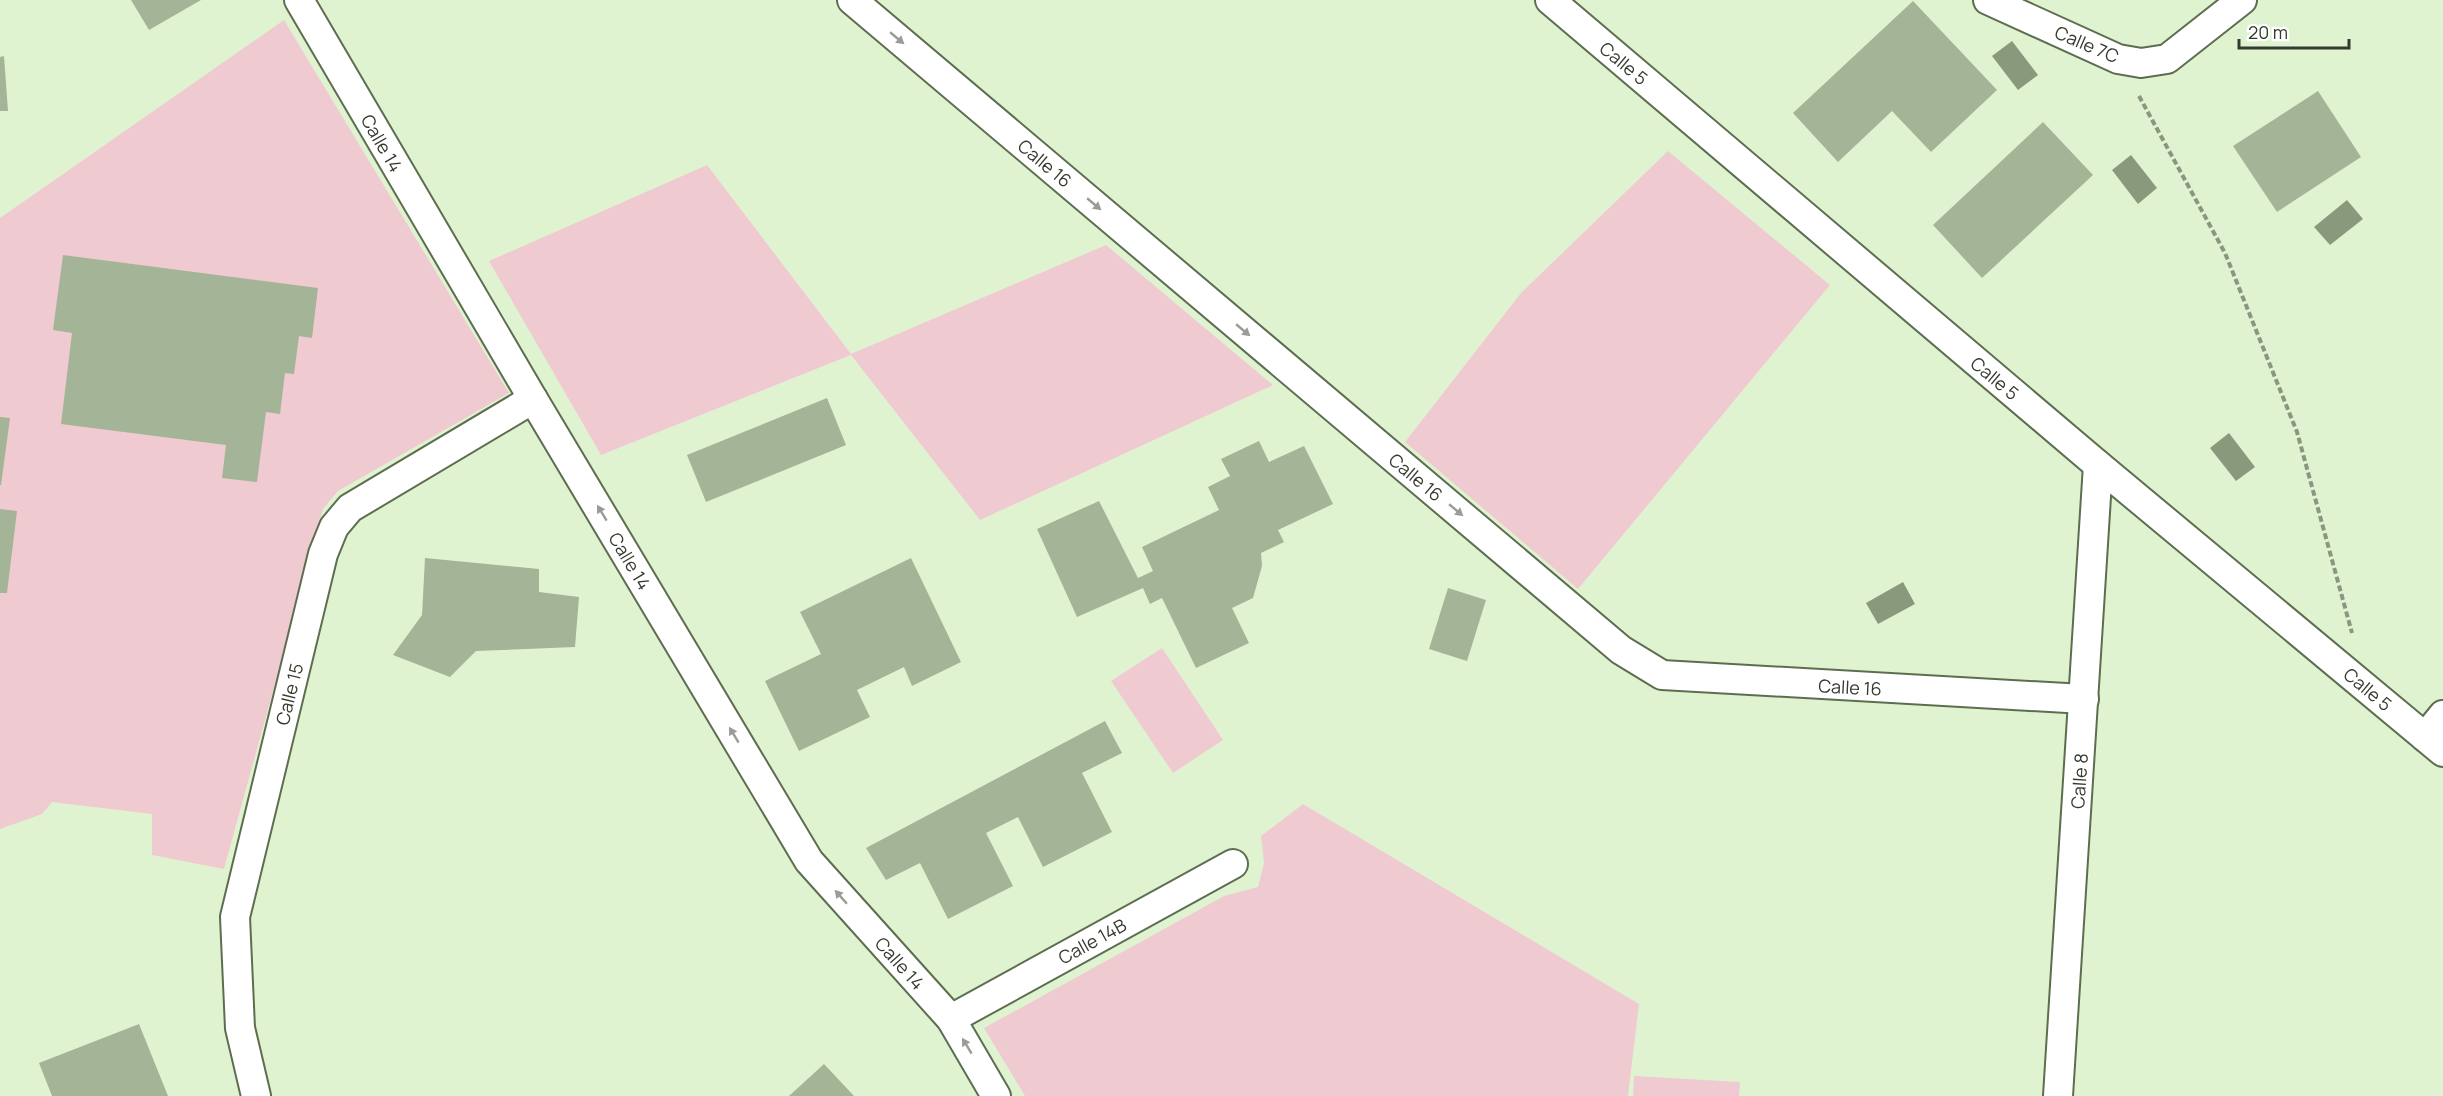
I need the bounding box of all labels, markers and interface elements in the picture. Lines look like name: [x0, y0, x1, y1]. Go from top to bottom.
scale bar: [2239, 12, 2348, 50]
street label: Calle 7C: [2051, 20, 2123, 68]
text: 20 m: [2248, 20, 2288, 44]
one-way arrow: [889, 31, 904, 44]
street label: Calle 5: [1595, 36, 1653, 90]
street label: Calle 14: [356, 110, 408, 176]
street label: Calle 16: [1013, 133, 1077, 193]
one-way arrow: [1086, 198, 1102, 211]
one-way arrow: [1235, 323, 1250, 336]
street label: Calle 5: [1966, 351, 2024, 405]
street label: Calle 16: [1384, 447, 1448, 507]
one-way arrow: [1448, 504, 1464, 517]
one-way arrow: [596, 505, 607, 521]
street label: Calle 14: [603, 528, 657, 594]
street label: Calle 15: [270, 661, 308, 727]
street label: Calle 5: [2339, 662, 2397, 716]
street label: Calle 16: [1818, 673, 1882, 701]
one-way arrow: [729, 726, 739, 743]
street label: Calle 8: [2065, 752, 2093, 810]
one-way arrow: [835, 890, 848, 905]
street label: Calle 14B: [1054, 913, 1130, 969]
street label: Calle 14: [870, 932, 930, 994]
one-way arrow: [961, 1038, 972, 1054]

